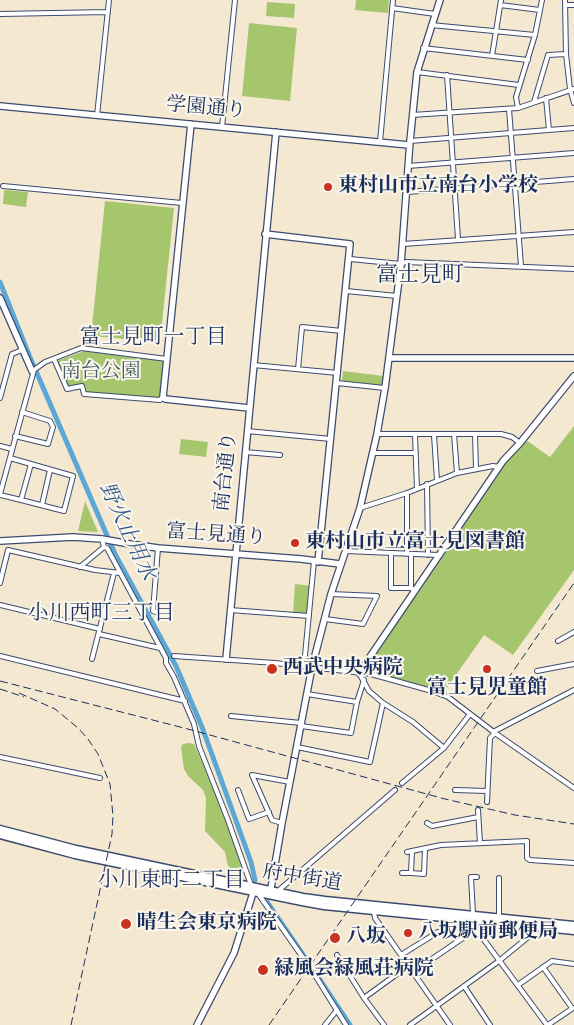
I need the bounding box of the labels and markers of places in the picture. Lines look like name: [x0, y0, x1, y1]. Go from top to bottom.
place label: 東村山市立南台小学校: [338, 175, 538, 199]
marker: 東村山市立南台小学校: [322, 181, 334, 193]
place label: 東村山市立富士見図書館: [305, 531, 525, 555]
marker: 東村山市立富士見図書館: [289, 537, 301, 549]
place label: 西武中央病院: [283, 657, 403, 681]
marker: 西武中央病院: [265, 662, 279, 676]
marker: 富士見児童館: [481, 663, 493, 675]
place label: 富士見児童館: [427, 677, 547, 701]
place label: 晴生会東京病院: [137, 912, 277, 936]
marker: 晴生会東京病院: [119, 917, 133, 931]
place label: 八坂駅前郵便局: [418, 921, 558, 945]
place label: 八坂: [346, 926, 386, 950]
marker: 八坂駅前郵便局: [402, 927, 414, 939]
marker: 八坂: [328, 931, 342, 945]
place label: 緑風会緑風荘病院: [274, 958, 434, 982]
marker: 緑風会緑風荘病院: [256, 963, 270, 977]

